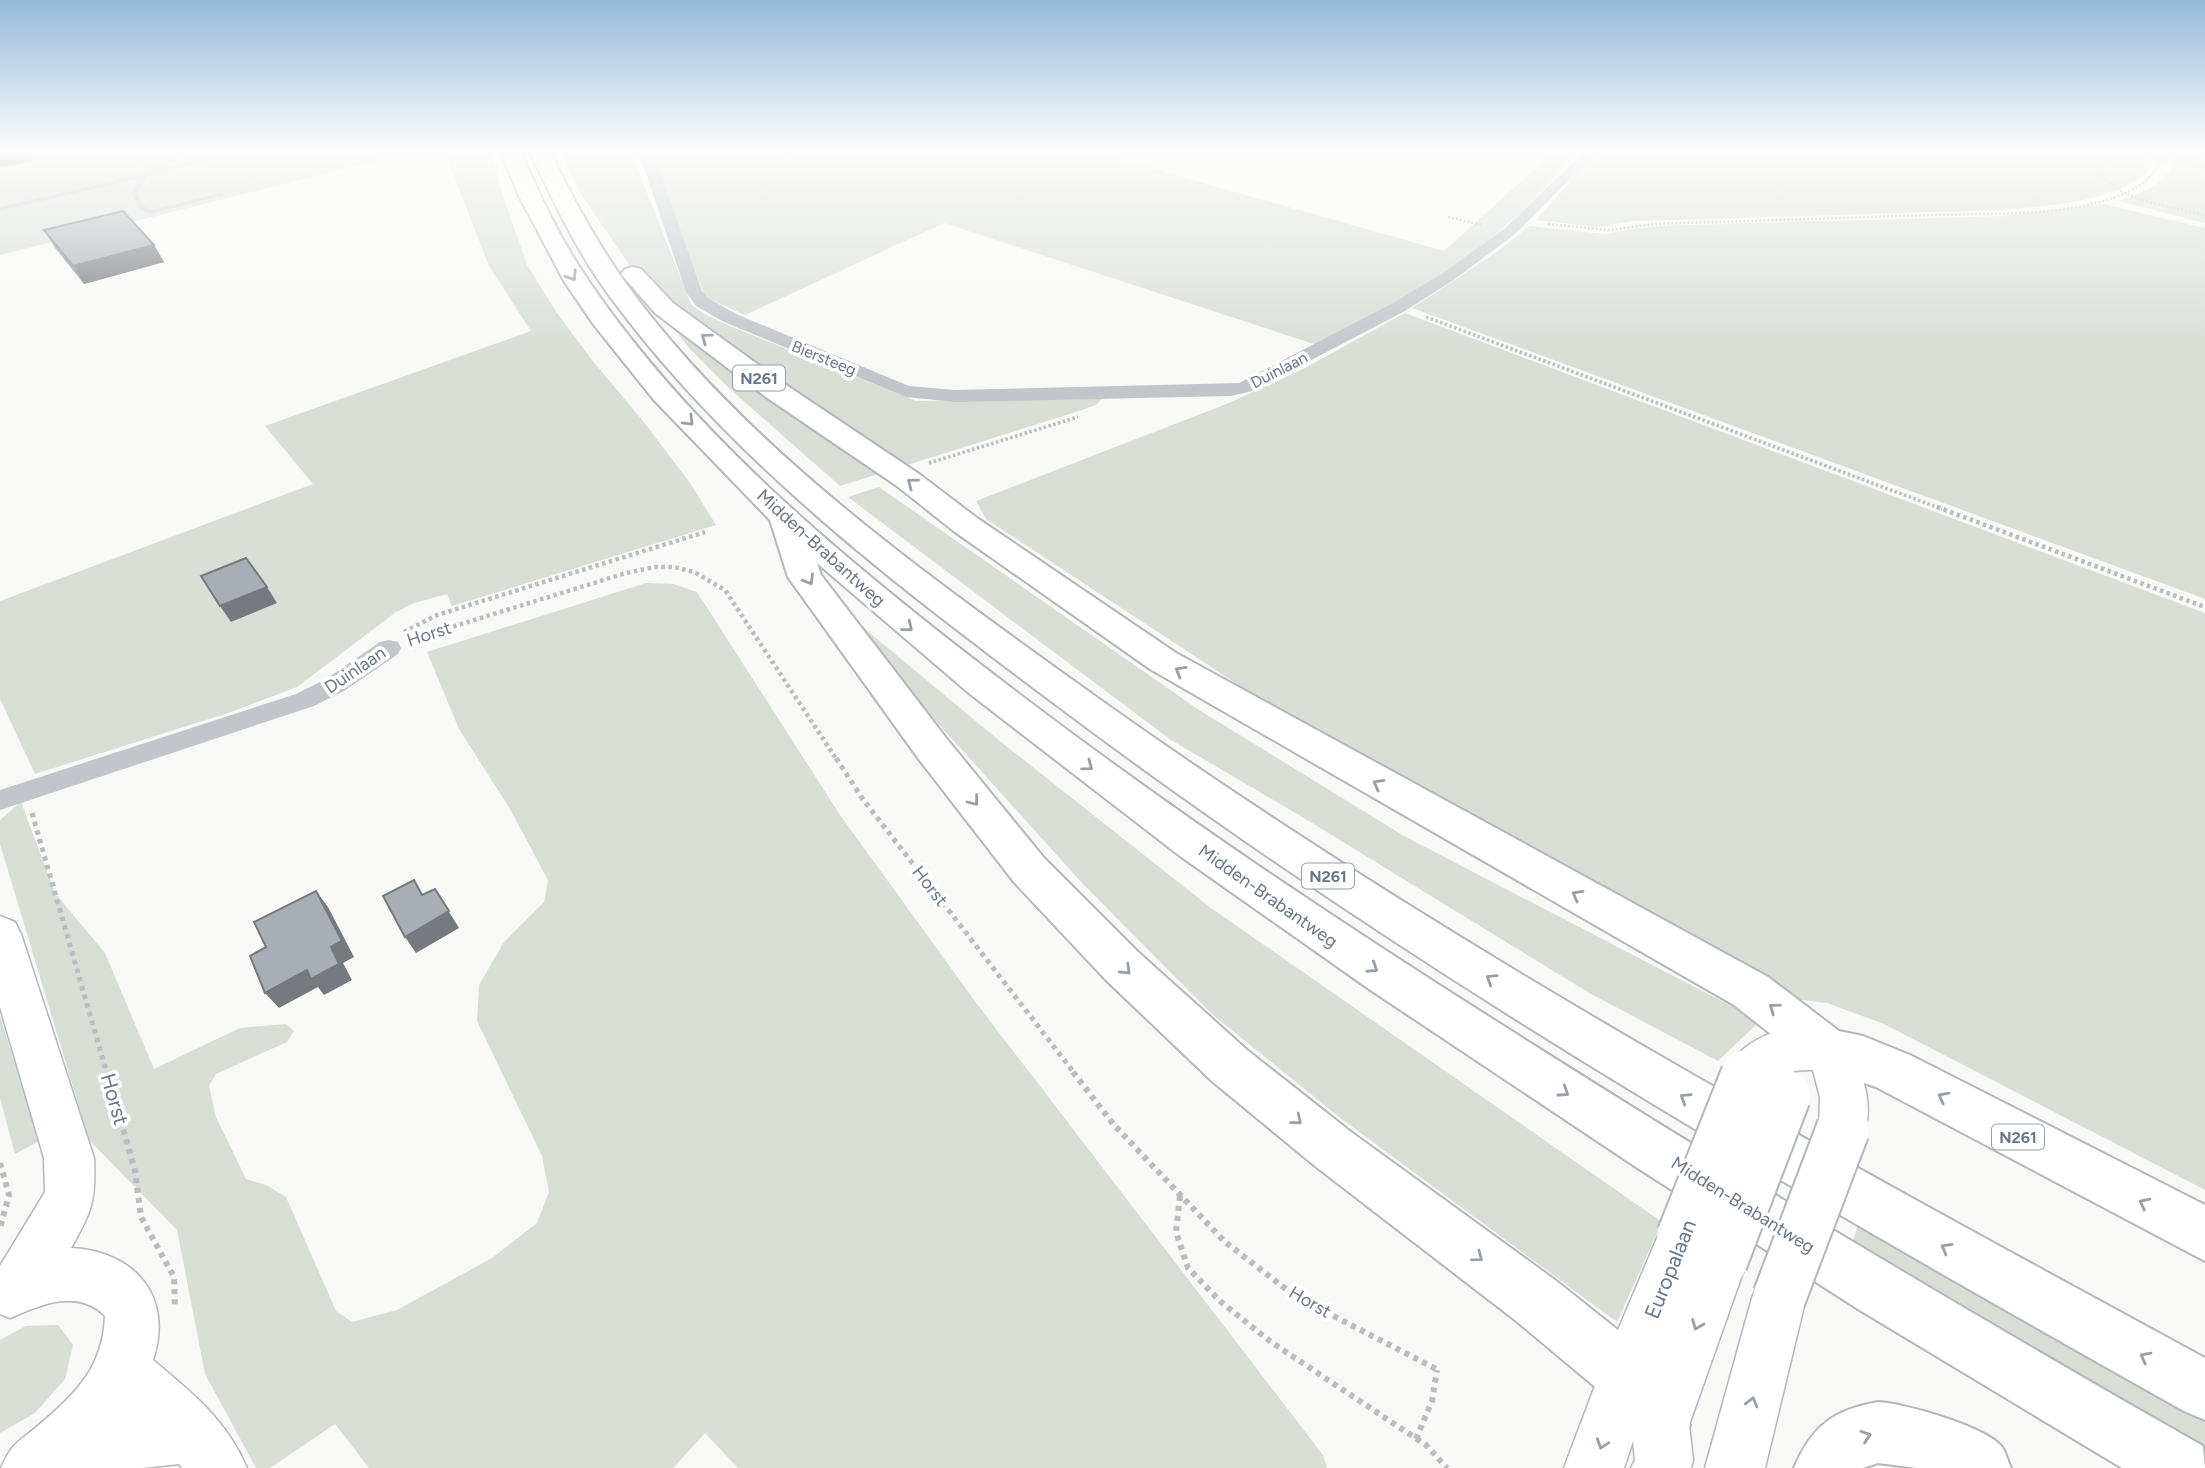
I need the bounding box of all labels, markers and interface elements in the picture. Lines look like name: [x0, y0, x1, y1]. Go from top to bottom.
one-way arrow: [564, 268, 577, 281]
one-way arrow: [701, 334, 713, 347]
street label: Biersteeg: [789, 336, 859, 380]
street label: Duinlaan: [1247, 348, 1311, 392]
road number: N261: [733, 366, 785, 390]
one-way arrow: [680, 413, 693, 426]
one-way arrow: [907, 479, 919, 492]
street label: Midden-Brabantweg: [752, 485, 890, 611]
one-way arrow: [800, 572, 813, 585]
street label: Horst: [404, 616, 454, 651]
one-way arrow: [900, 618, 912, 631]
street label: Duinlaan: [320, 642, 390, 698]
one-way arrow: [1175, 666, 1188, 679]
one-way arrow: [1080, 757, 1093, 770]
one-way arrow: [1373, 779, 1386, 792]
one-way arrow: [966, 793, 979, 806]
street label: Midden-Brabantweg: [1194, 840, 1342, 952]
street label: Horst: [907, 861, 953, 911]
road number: N261: [1302, 863, 1354, 888]
one-way arrow: [1571, 890, 1584, 903]
one-way arrow: [1366, 960, 1379, 973]
one-way arrow: [1118, 961, 1131, 974]
one-way arrow: [1486, 974, 1499, 987]
one-way arrow: [1769, 1003, 1782, 1016]
street label: Horst: [96, 1070, 134, 1128]
one-way arrow: [1556, 1084, 1569, 1096]
one-way arrow: [1938, 1092, 1950, 1105]
one-way arrow: [1679, 1094, 1692, 1107]
one-way arrow: [1290, 1111, 1302, 1124]
road number: N261: [1992, 1124, 2044, 1149]
street label: Midden-Brabantweg: [1667, 1152, 1819, 1258]
one-way arrow: [2139, 1197, 2151, 1211]
street label: Europalaan: [1639, 1216, 1701, 1322]
one-way arrow: [1940, 1243, 1953, 1256]
one-way arrow: [1471, 1249, 1483, 1262]
street label: Horst: [1285, 1281, 1335, 1323]
one-way arrow: [1692, 1319, 1706, 1331]
one-way arrow: [2140, 1352, 2152, 1365]
one-way arrow: [1744, 1396, 1758, 1408]
one-way arrow: [1859, 1430, 1872, 1444]
one-way arrow: [1596, 1438, 1610, 1450]

